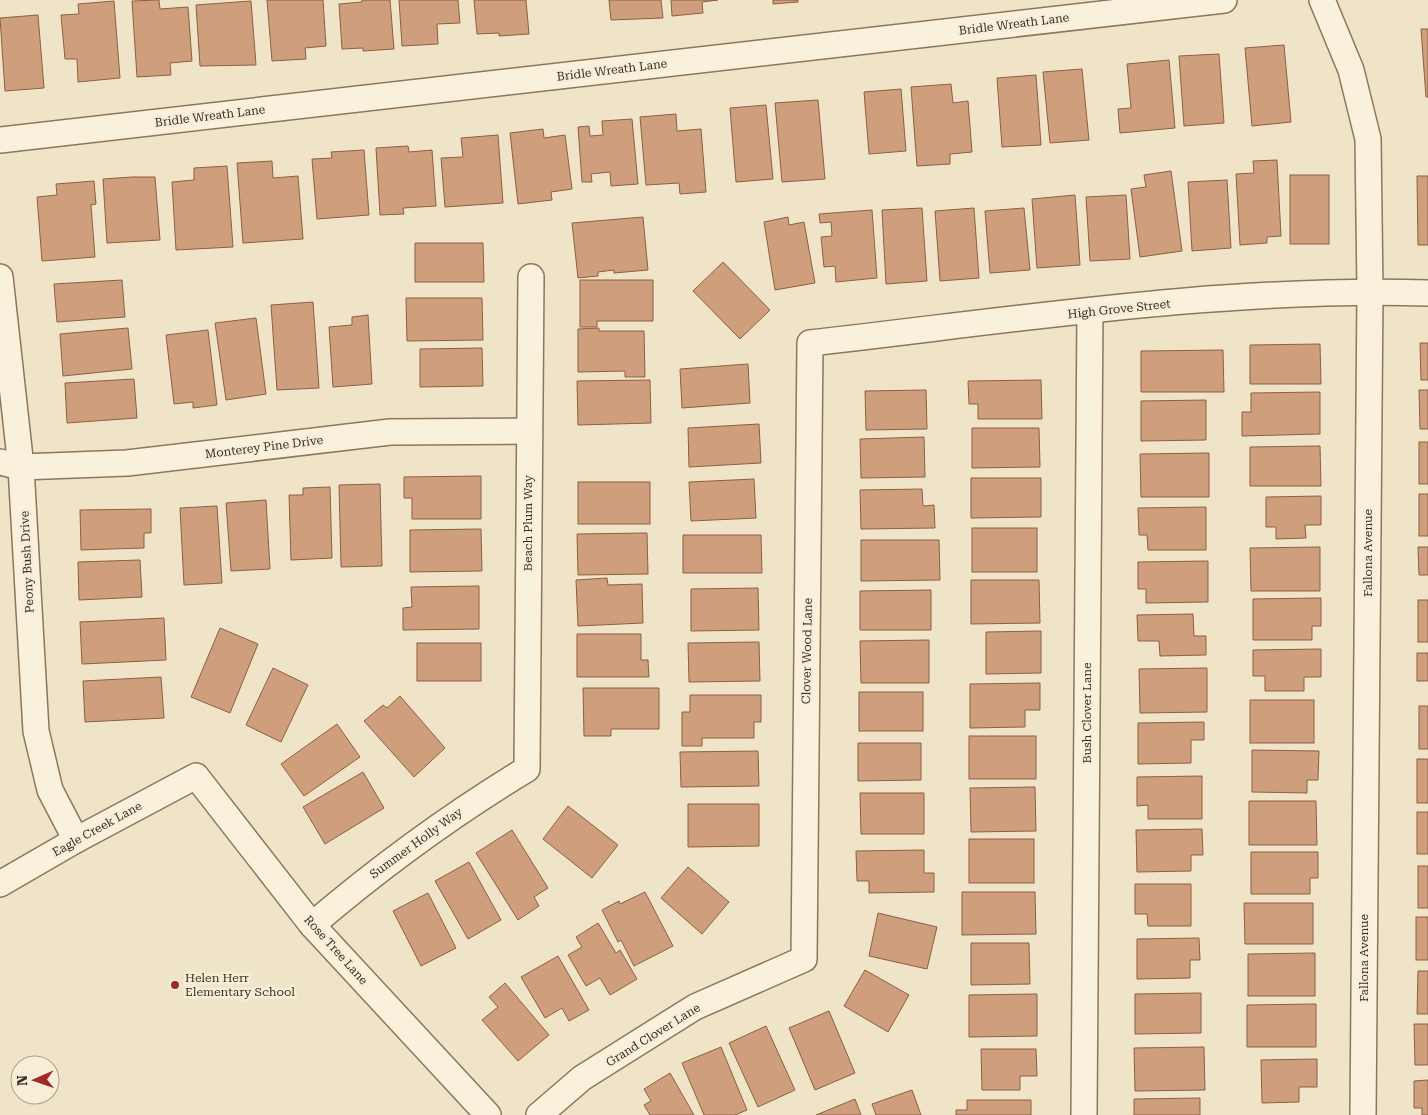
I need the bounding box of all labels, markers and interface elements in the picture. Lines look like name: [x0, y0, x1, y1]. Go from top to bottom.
street label: Bridle Wreath Lane: [958, 10, 1070, 38]
street label: Bridle Wreath Lane: [556, 56, 668, 84]
street label: Bridle Wreath Lane: [154, 102, 266, 130]
street label: High Grove Street: [1067, 297, 1172, 321]
street label: Monterey Pine Drive: [204, 433, 324, 461]
street label: Beach Plum Way: [521, 474, 535, 571]
street label: Fallona Avenue: [1361, 509, 1375, 597]
street label: Peony Bush Drive: [17, 510, 37, 614]
street label: Clover Wood Lane: [799, 597, 815, 704]
street label: Bush Clover Lane: [1080, 662, 1094, 763]
street label: Eagle Creek Lane: [50, 798, 144, 859]
street label: Summer Holly Way: [367, 804, 466, 881]
street label: Rose Tree Lane: [301, 913, 371, 988]
street label: Fallona Avenue: [1357, 914, 1371, 1002]
place label: Helen Herr Elementary School: [185, 971, 295, 999]
marker: Helen Herr Elementary School: [169, 979, 181, 991]
street label: Grand Clover Lane: [603, 1000, 703, 1070]
north arrow: [10, 1055, 60, 1105]
text: N: [14, 1075, 30, 1086]

